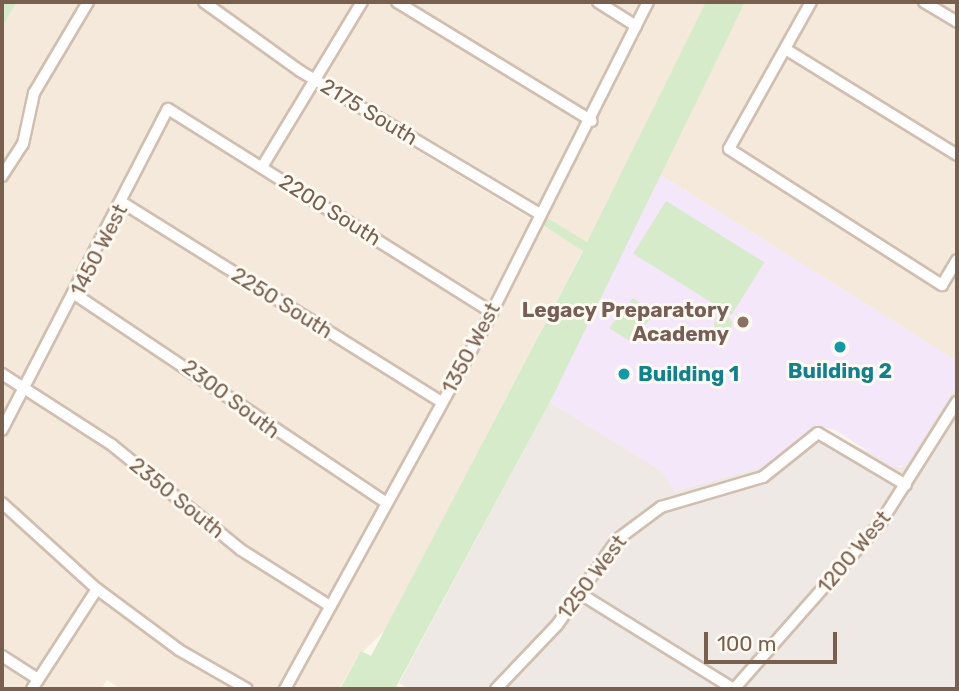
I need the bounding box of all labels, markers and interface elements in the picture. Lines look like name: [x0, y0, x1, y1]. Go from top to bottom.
street label: 2175 South: [316, 73, 422, 151]
street label: 2200 South: [274, 169, 386, 251]
street label: 1450 West: [65, 200, 133, 300]
street label: 2250 South: [227, 262, 337, 344]
place label: Legacy Preparatory Academy: [521, 297, 729, 347]
street label: 1350 West: [436, 298, 506, 398]
marker: Legacy Preparatory Academy: [735, 314, 751, 330]
marker: Building 2: [832, 339, 848, 355]
street label: 2300 South: [177, 354, 285, 444]
place label: Building 2: [788, 358, 892, 384]
place label: Building 1: [638, 361, 739, 387]
marker: Building 1: [616, 366, 632, 382]
street label: 2350 South: [125, 452, 229, 544]
street label: 1200 West: [812, 506, 896, 598]
street label: 1250 West: [552, 530, 632, 624]
scale bar: [707, 618, 840, 662]
text: 100 m: [717, 631, 776, 656]

